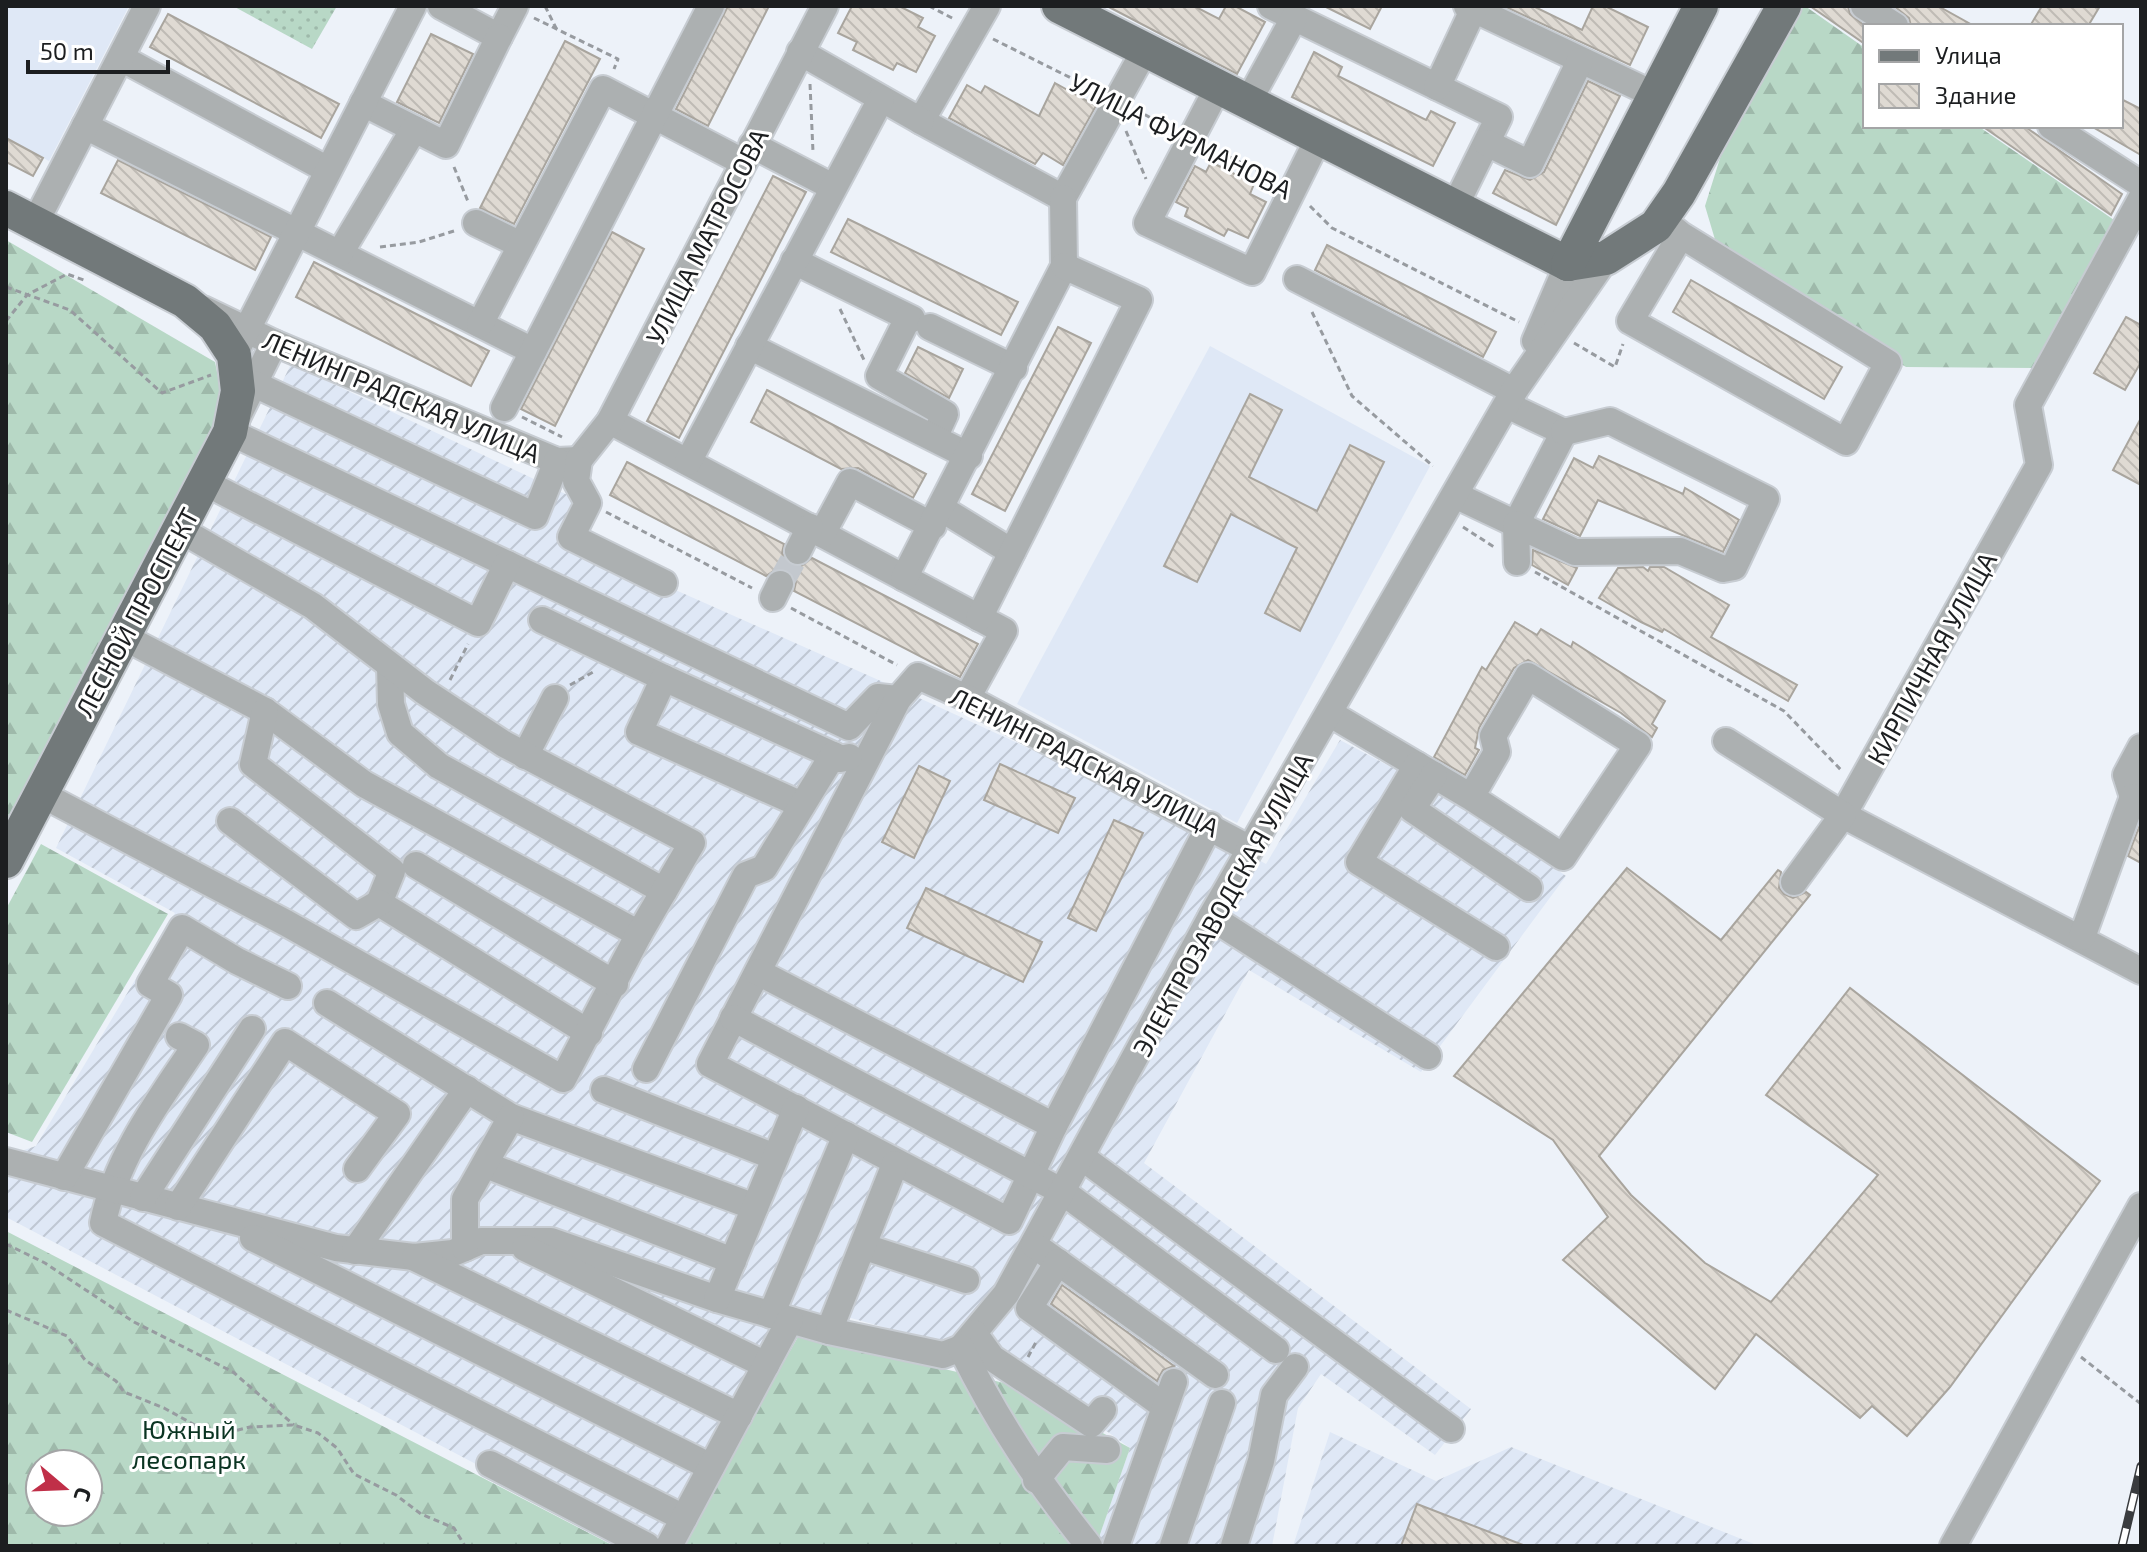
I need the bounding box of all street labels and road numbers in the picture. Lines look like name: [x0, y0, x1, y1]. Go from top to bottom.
street label: УЛИЦА ФУРМАНОВА: [1065, 65, 1297, 205]
street label: УЛИЦА МАТРОСОВА: [638, 123, 774, 349]
street label: ЛЕНИНГРАДСКАЯ УЛИЦА: [259, 324, 545, 468]
street label: ЛЕСНОЙ ПРОСПЕКТ: [68, 502, 204, 722]
street label: КИРПИЧНАЯ УЛИЦА: [1860, 546, 2002, 770]
street label: ЛЕНИНГРАДСКАЯ УЛИЦА: [945, 680, 1225, 842]
street label: ЭЛЕКТРОЗАВОДСКАЯ УЛИЦА: [1126, 747, 1318, 1061]

